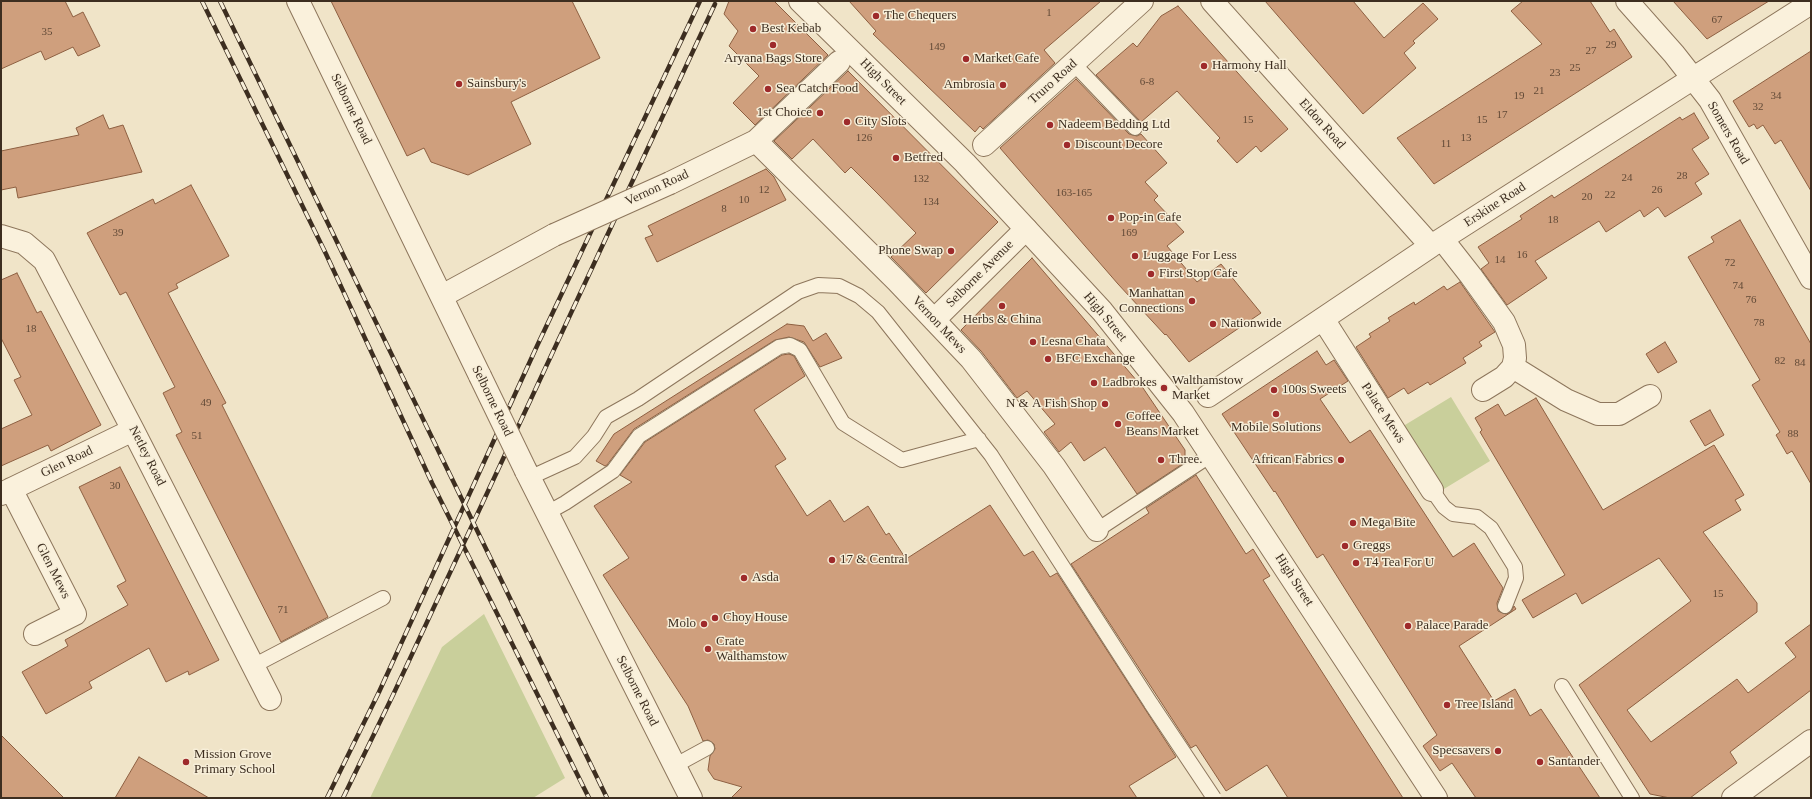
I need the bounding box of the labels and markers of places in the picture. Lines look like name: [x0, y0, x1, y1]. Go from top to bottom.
place label: The Chequers: [884, 8, 957, 24]
marker: The Chequers: [871, 11, 881, 21]
place label: Best Kebab: [761, 21, 821, 37]
marker: Best Kebab: [748, 24, 758, 34]
marker: Aryana Bags Store: [768, 40, 778, 50]
place label: Aryana Bags Store: [724, 51, 822, 67]
place label: Market Cafe: [974, 51, 1039, 67]
marker: Market Cafe: [961, 54, 971, 64]
place label: Harmony Hall: [1212, 58, 1287, 74]
marker: Harmony Hall: [1199, 61, 1209, 71]
place label: Sainsbury's: [467, 76, 526, 92]
place label: Ambrosia: [944, 77, 995, 93]
marker: Sainsbury's: [454, 79, 464, 89]
marker: Ambrosia: [998, 80, 1008, 90]
place label: Sea Catch Food: [776, 81, 858, 97]
marker: Sea Catch Food: [763, 84, 773, 94]
place label: 1st Choice: [757, 105, 812, 121]
marker: 1st Choice: [815, 108, 825, 118]
place label: City Slots: [855, 114, 907, 130]
marker: City Slots: [842, 117, 852, 127]
place label: Nadeem Bedding Ltd: [1058, 117, 1170, 133]
marker: Nadeem Bedding Ltd: [1045, 120, 1055, 130]
place label: Discount Decore: [1075, 137, 1163, 153]
marker: Discount Decore: [1062, 140, 1072, 150]
place label: Betfred: [904, 150, 943, 166]
marker: Betfred: [891, 153, 901, 163]
place label: Pop-in Cafe: [1119, 210, 1181, 226]
marker: Pop-in Cafe: [1106, 213, 1116, 223]
place label: Phone Swap: [878, 243, 943, 259]
marker: Phone Swap: [946, 246, 956, 256]
place label: Luggage For Less: [1143, 248, 1237, 264]
marker: Luggage For Less: [1130, 251, 1140, 261]
place label: First Stop Cafe: [1159, 266, 1238, 282]
marker: First Stop Cafe: [1146, 269, 1156, 279]
place label: Manhattan Connections: [1119, 286, 1184, 317]
marker: Manhattan Connections: [1187, 296, 1197, 306]
marker: Herbs & China: [997, 301, 1007, 311]
place label: Herbs & China: [963, 312, 1041, 328]
place label: Nationwide: [1221, 316, 1282, 332]
marker: Nationwide: [1208, 319, 1218, 329]
place label: Lesna Chata: [1041, 334, 1106, 350]
marker: Lesna Chata: [1028, 337, 1038, 347]
place label: BFC Exchange: [1056, 351, 1135, 367]
marker: BFC Exchange: [1043, 354, 1053, 364]
place label: Walthamstow Market: [1172, 373, 1243, 404]
place label: Ladbrokes: [1102, 375, 1157, 391]
marker: Ladbrokes: [1089, 378, 1099, 388]
place label: 100s Sweets: [1282, 382, 1347, 398]
marker: Walthamstow Market: [1159, 383, 1169, 393]
marker: 100s Sweets: [1269, 385, 1279, 395]
place label: N & A Fish Shop: [1006, 396, 1097, 412]
marker: N & A Fish Shop: [1100, 399, 1110, 409]
place label: Coffee Beans Market: [1126, 409, 1199, 440]
marker: Mobile Solutions: [1271, 409, 1281, 419]
marker: Coffee Beans Market: [1113, 419, 1123, 429]
place label: Mobile Solutions: [1231, 420, 1321, 436]
place label: Three.: [1169, 452, 1203, 468]
place label: African Fabrics: [1252, 452, 1333, 468]
marker: Three.: [1156, 455, 1166, 465]
marker: African Fabrics: [1336, 455, 1346, 465]
place label: Mega Bite: [1361, 515, 1416, 531]
marker: Mega Bite: [1348, 518, 1358, 528]
place label: Greggs: [1353, 538, 1391, 554]
marker: Greggs: [1340, 541, 1350, 551]
place label: 17 & Central: [840, 552, 908, 568]
marker: 17 & Central: [827, 555, 837, 565]
place label: T4 Tea For U: [1364, 555, 1434, 571]
marker: T4 Tea For U: [1351, 558, 1361, 568]
place label: Asda: [752, 570, 779, 586]
marker: Asda: [739, 573, 749, 583]
place label: Choy House: [723, 610, 788, 626]
marker: Choy House: [710, 613, 720, 623]
place label: Molo: [668, 616, 696, 632]
place label: Palace Parade: [1416, 618, 1489, 634]
marker: Molo: [699, 619, 709, 629]
marker: Palace Parade: [1403, 621, 1413, 631]
place label: Crate Walthamstow: [716, 634, 787, 665]
marker: Crate Walthamstow: [703, 644, 713, 654]
place label: Tree Island: [1455, 697, 1513, 713]
marker: Tree Island: [1442, 700, 1452, 710]
place label: Specsavers: [1432, 743, 1490, 759]
marker: Specsavers: [1493, 746, 1503, 756]
place label: Mission Grove Primary School: [194, 747, 275, 778]
place label: Santander: [1548, 754, 1600, 770]
marker: Mission Grove Primary School: [181, 757, 191, 767]
marker: Santander: [1535, 757, 1545, 767]

